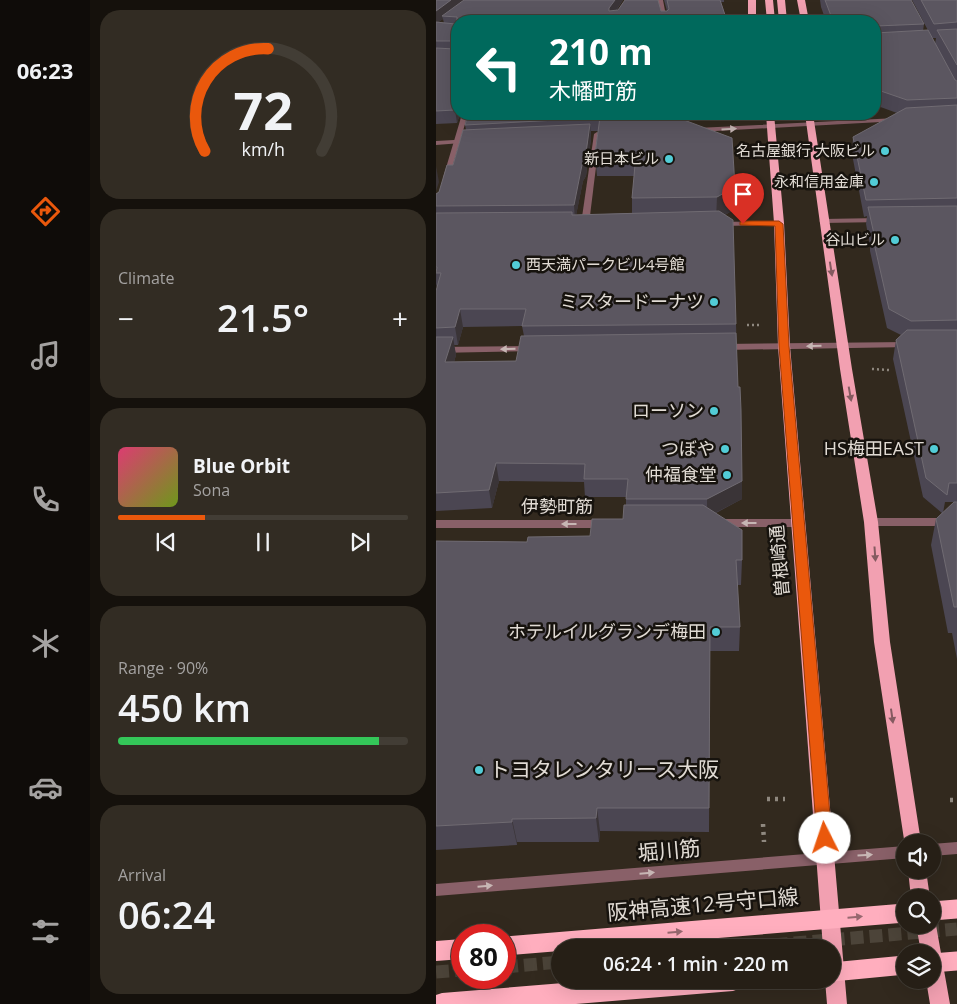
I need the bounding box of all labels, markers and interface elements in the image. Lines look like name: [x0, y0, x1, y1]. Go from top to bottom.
text: 210 m: [549, 28, 653, 75]
icon: left: [466, 35, 531, 100]
text: 06:23: [17, 55, 73, 85]
text: 72: [233, 74, 293, 145]
text: 木幡町筋: [549, 75, 637, 105]
one-way arrow: [722, 124, 738, 132]
text: km/h: [241, 137, 285, 161]
place label: 名古屋銀行 大阪ビル: [736, 140, 875, 160]
marker: 名古屋銀行 大阪ビル: [879, 145, 891, 157]
place label: 新日本ビル: [584, 148, 659, 168]
marker: 新日本ビル: [663, 153, 675, 165]
place label: 永和信用金庫: [774, 171, 864, 191]
pin: [722, 173, 764, 224]
marker: 永和信用金庫: [868, 176, 880, 188]
icon: arrive: [729, 180, 757, 208]
icon: directions: [28, 194, 63, 229]
place label: 谷山ビル: [825, 229, 885, 249]
marker: 谷山ビル: [889, 234, 901, 246]
place label: 西天満パークビル4号館: [526, 254, 685, 274]
marker: 西天満パークビル4号館: [510, 259, 522, 271]
one-way arrow: [828, 261, 836, 277]
text: Climate: [118, 267, 175, 289]
place label: ミスタードーナツ: [560, 289, 704, 313]
text: 21.5°: [217, 291, 309, 343]
marker: ミスタードーナツ: [708, 296, 720, 308]
text: −: [118, 299, 134, 337]
text: +: [392, 299, 408, 337]
icon: music: [28, 338, 63, 373]
one-way arrow: [805, 342, 821, 350]
one-way arrow: [500, 345, 516, 353]
one-way arrow: [846, 386, 854, 402]
place label: ローソン: [632, 398, 704, 422]
marker: ローソン: [708, 405, 720, 417]
place label: つぼや: [661, 436, 715, 460]
place label: HS梅田EAST: [824, 436, 924, 460]
marker: つぼや: [719, 443, 731, 455]
marker: HS梅田EAST: [928, 443, 940, 455]
text: Blue Orbit: [193, 453, 290, 479]
place label: 仲福食堂: [645, 462, 717, 486]
marker: 仲福食堂: [721, 469, 733, 481]
text: Sona: [193, 479, 230, 501]
icon: phone: [28, 482, 63, 517]
street label: 伊勢町筋: [521, 494, 593, 518]
one-way arrow: [741, 519, 757, 527]
one-way arrow: [561, 520, 577, 528]
street label: 曽根崎通: [764, 524, 794, 598]
icon: previous: [152, 528, 180, 556]
icon: pause: [249, 528, 277, 556]
icon: next: [346, 528, 374, 556]
one-way arrow: [871, 547, 879, 563]
place label: ホテルイルグランデ梅田: [508, 619, 706, 643]
icon: climate: [28, 626, 63, 661]
marker: ホテルイルグランデ梅田: [710, 626, 722, 638]
text: Range · 90%: [118, 657, 208, 679]
text: 450 km: [118, 681, 251, 733]
one-way arrow: [889, 708, 897, 724]
place label: トヨタレンタリース大阪: [489, 755, 719, 783]
marker: トヨタレンタリース大阪: [473, 764, 485, 776]
icon: car: [28, 770, 63, 805]
position arrow: [798, 811, 850, 863]
street label: 堀川筋: [636, 833, 702, 867]
map controls: [896, 834, 941, 989]
button: sound: [896, 834, 941, 879]
one-way arrow: [858, 850, 874, 858]
text: Arrival: [118, 864, 166, 886]
one-way arrow: [639, 869, 655, 877]
one-way arrow: [477, 881, 493, 889]
street label: 阪神高速12号守口線: [606, 882, 800, 926]
text: 06:24: [118, 888, 215, 940]
button: search: [896, 889, 941, 934]
one-way arrow: [847, 913, 863, 921]
icon: filters: [28, 914, 63, 949]
speed limit sign: 80: [451, 924, 516, 989]
one-way arrow: [668, 928, 684, 936]
button: layers: [896, 944, 941, 989]
text: 06:24 · 1 min · 220 m: [603, 951, 789, 977]

